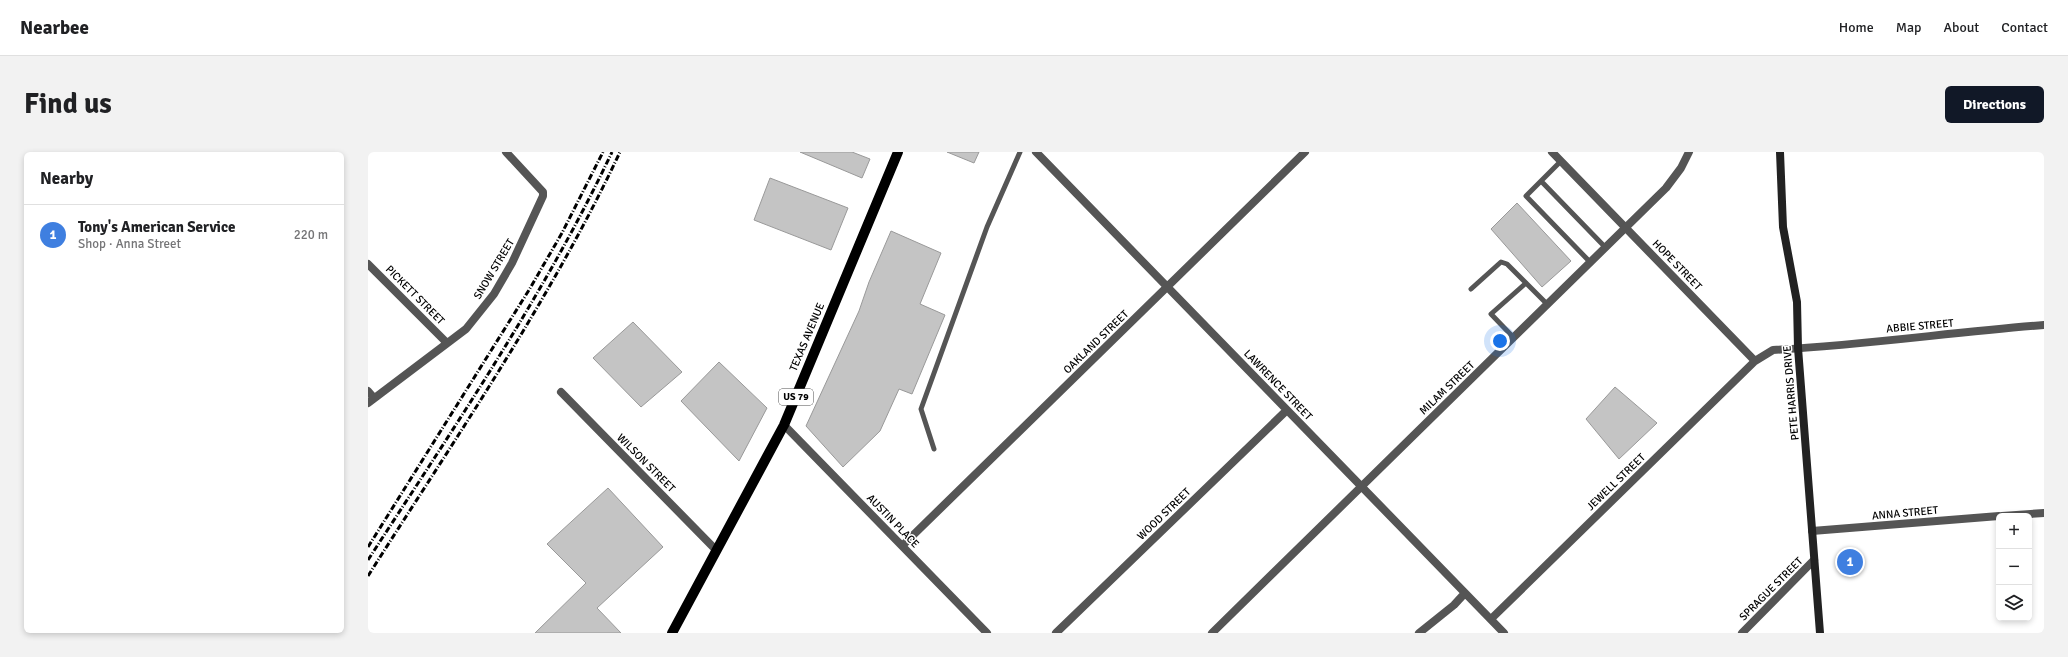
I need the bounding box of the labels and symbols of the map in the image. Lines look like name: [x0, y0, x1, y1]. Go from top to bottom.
street label: SNOW STREET: [471, 236, 517, 302]
street label: HOPE STREET: [1650, 237, 1705, 293]
street label: PICKETT STREET: [383, 263, 448, 328]
street label: TEXAS AVENUE: [787, 301, 827, 373]
street label: OAKLAND STREET: [1061, 307, 1132, 376]
street label: ABBIE STREET: [1886, 317, 1955, 335]
your location: [1490, 331, 1510, 351]
street label: PETE HARRIS DRIVE: [1780, 345, 1802, 441]
street label: LAWRENCE STREET: [1241, 347, 1315, 423]
street label: MILAM STREET: [1417, 358, 1478, 418]
road number: US 79: [779, 389, 813, 405]
street label: WILSON STREET: [614, 431, 678, 495]
street label: JEWELL STREET: [1584, 450, 1648, 513]
street label: WOOD STREET: [1135, 485, 1194, 543]
street label: AUSTIN PLACE: [864, 491, 922, 551]
street label: ANNA STREET: [1871, 504, 1939, 522]
pin: 1: [1837, 547, 1863, 577]
street label: SPRAGUE STREET: [1737, 554, 1806, 623]

